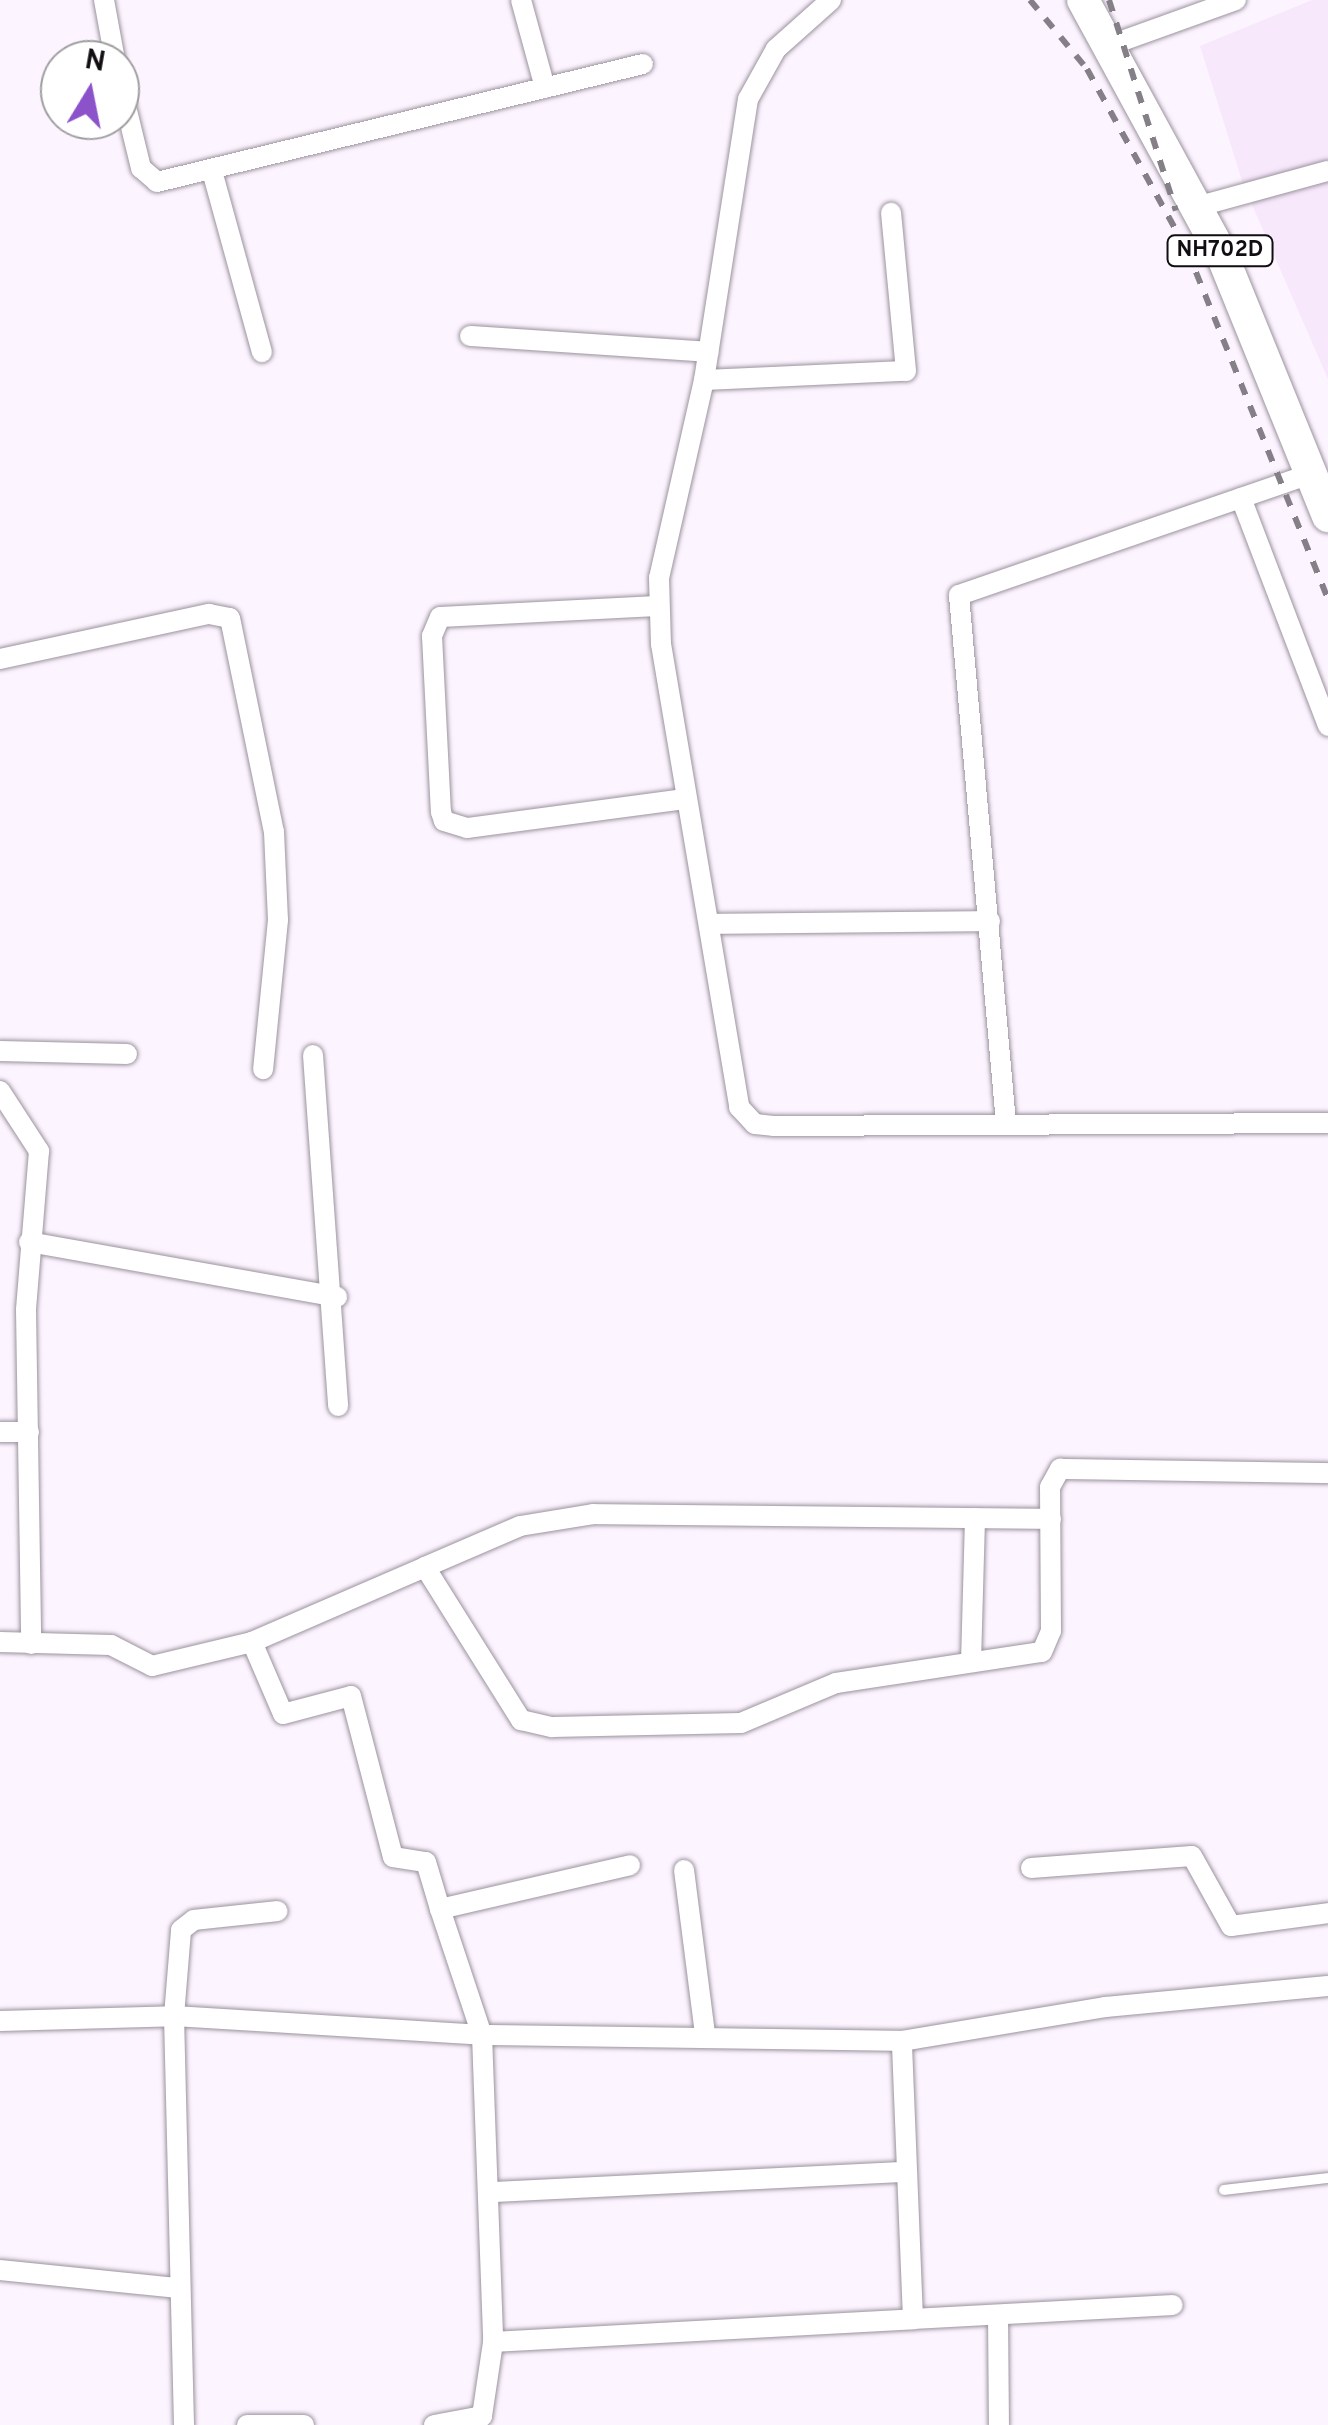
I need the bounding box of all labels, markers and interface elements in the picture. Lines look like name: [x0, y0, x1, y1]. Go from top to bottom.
north arrow: [40, 40, 140, 140]
text: N: [82, 43, 108, 82]
road number: NH702D: [1165, 234, 1275, 268]

